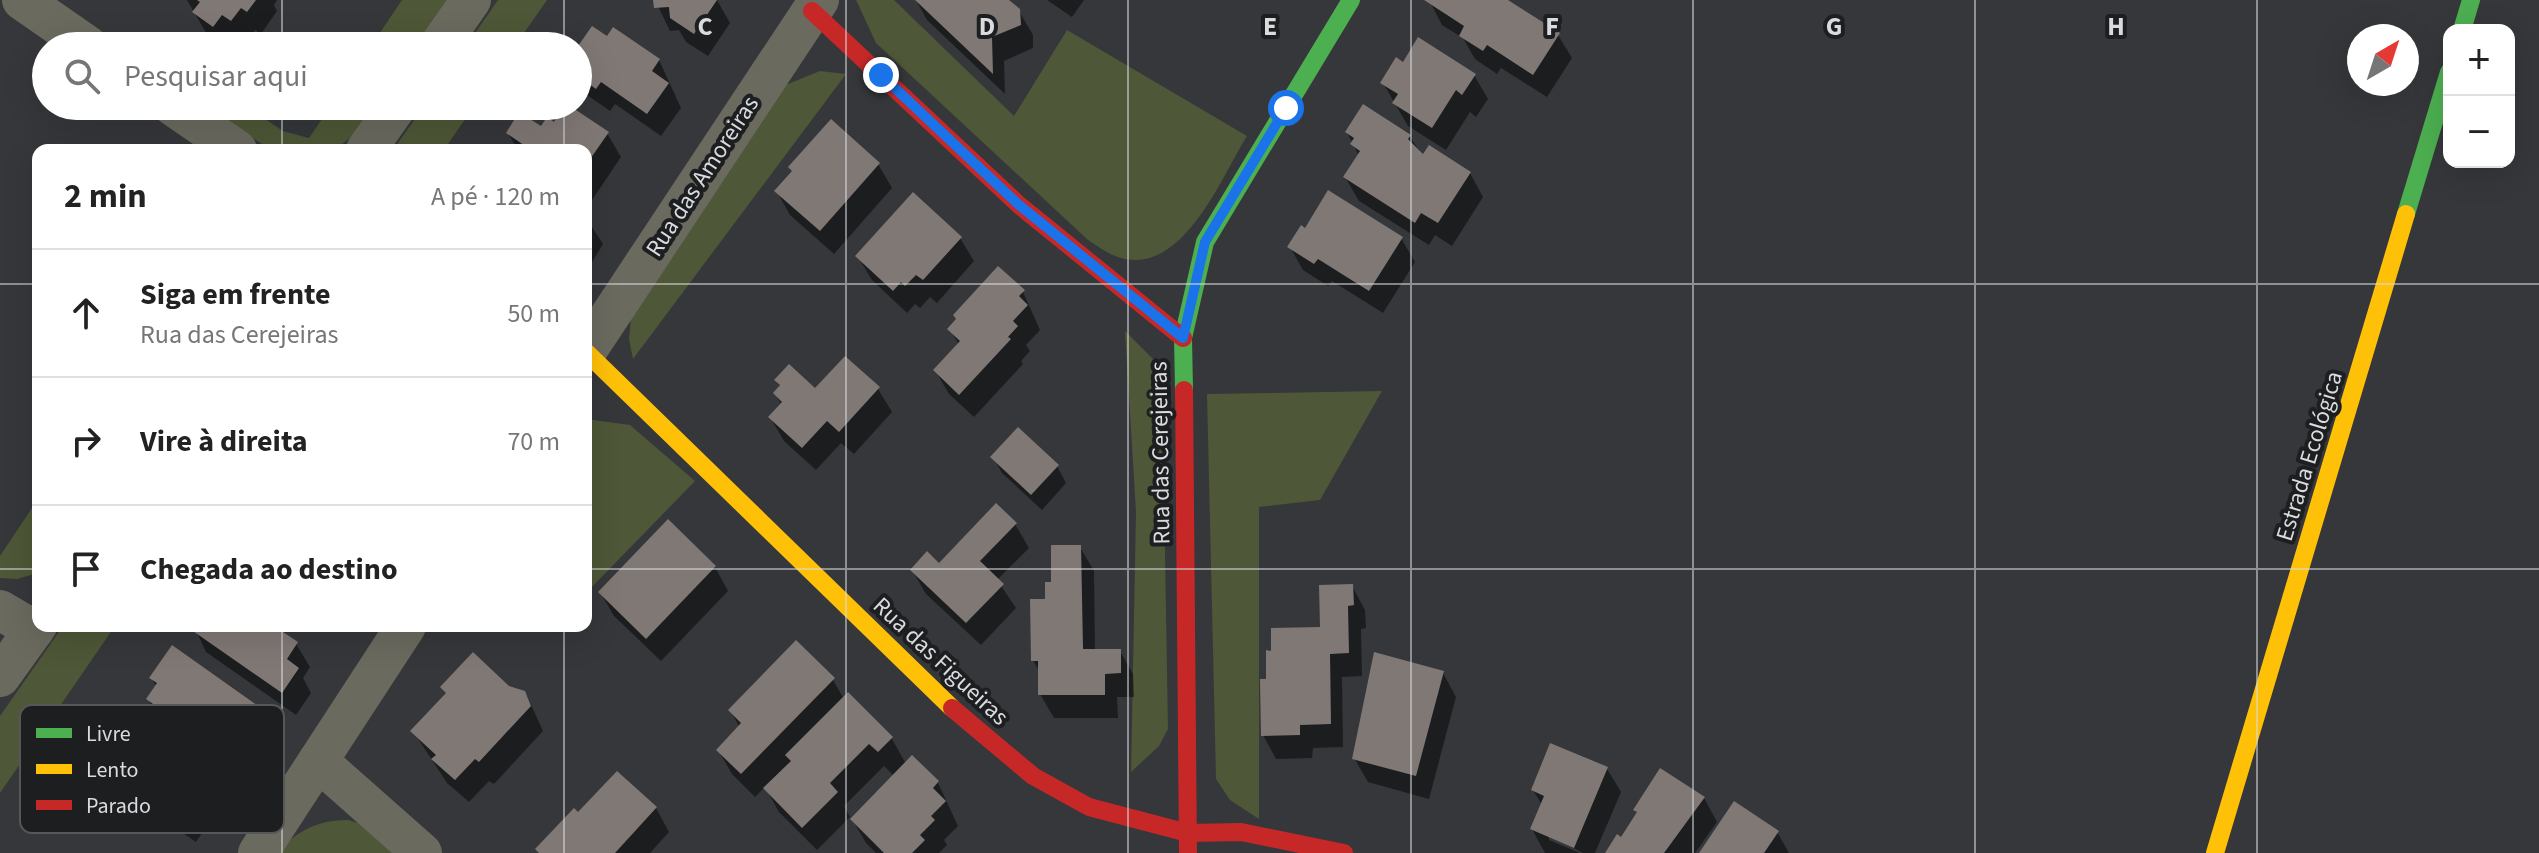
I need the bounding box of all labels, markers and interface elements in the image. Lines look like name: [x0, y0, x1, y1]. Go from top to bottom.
text: C: [697, 8, 713, 45]
text: D: [979, 8, 995, 45]
text: E: [1263, 8, 1277, 45]
text: F: [1545, 8, 1559, 45]
text: G: [1826, 8, 1842, 45]
text: H: [2107, 8, 2125, 45]
north arrow: [2347, 24, 2419, 96]
map controls: [2443, 24, 2515, 168]
button: +: [2443, 24, 2515, 96]
search box: [32, 32, 592, 120]
icon: search: [60, 54, 104, 98]
text: Pesquisar aqui: [124, 55, 308, 98]
route end: [863, 57, 899, 93]
street label: Rua das Amoreiras: [637, 89, 768, 264]
route start: [1268, 90, 1304, 126]
button: −: [2443, 96, 2515, 168]
text: 2 min: [64, 172, 147, 221]
text: A pé · 120 m: [431, 178, 560, 215]
text: Siga em frente: [140, 273, 331, 316]
icon: ahead: [64, 291, 108, 335]
text: 50 m: [507, 295, 560, 332]
text: Rua das Cerejeiras: [140, 316, 338, 353]
street label: Rua das Cerejeiras: [1141, 361, 1180, 545]
street label: Estrada Ecológica: [2267, 367, 2352, 546]
icon: right: [64, 419, 108, 463]
text: Vire à direita: [140, 420, 308, 463]
text: 70 m: [507, 423, 560, 460]
icon: arrive: [64, 547, 108, 591]
text: Chegada ao destino: [140, 548, 398, 591]
street label: Rua das Figueiras: [865, 589, 1016, 734]
legend: [20, 705, 284, 833]
text: Livre: [86, 718, 131, 750]
text: Lento: [86, 754, 138, 786]
text: Parado: [86, 790, 151, 822]

